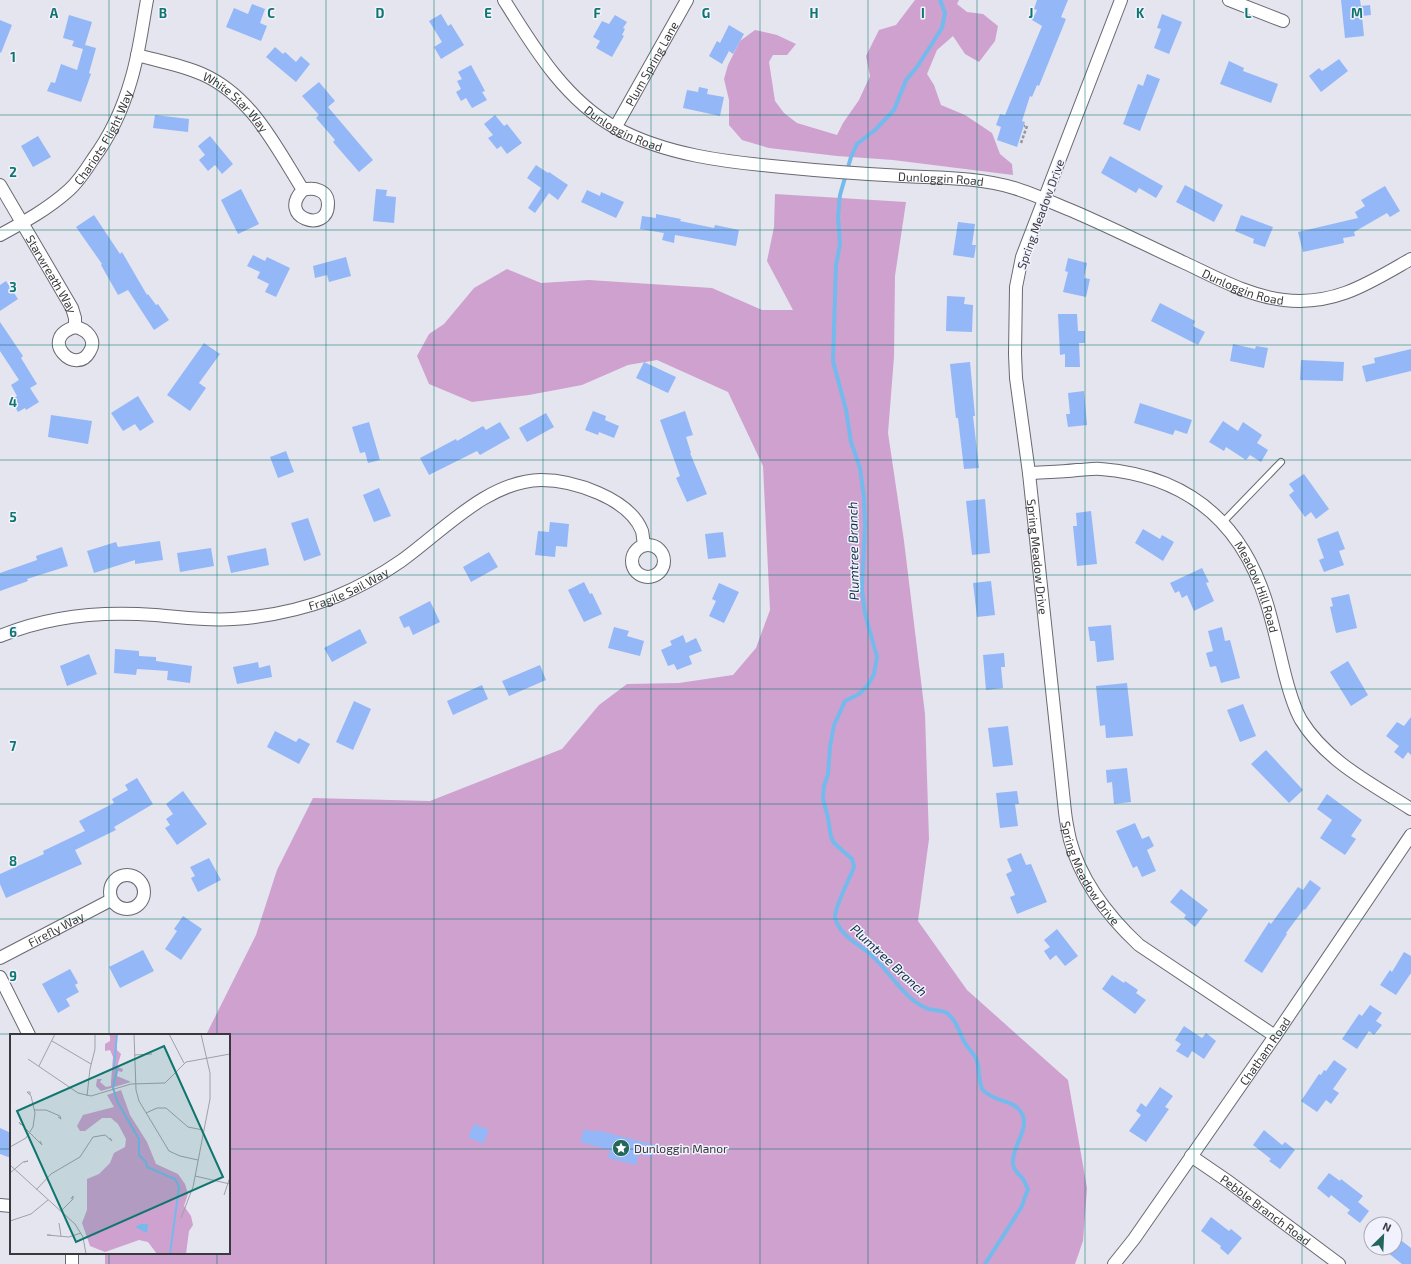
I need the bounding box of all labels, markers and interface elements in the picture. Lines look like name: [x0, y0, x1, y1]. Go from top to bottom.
text: A: [50, 5, 59, 21]
text: B: [159, 5, 167, 21]
text: C: [267, 5, 275, 21]
text: D: [376, 5, 385, 21]
text: E: [484, 5, 492, 21]
text: F: [593, 5, 601, 21]
text: G: [702, 5, 710, 21]
text: H: [810, 5, 819, 21]
text: I: [921, 5, 925, 21]
text: J: [1029, 5, 1033, 21]
text: K: [1136, 5, 1145, 21]
text: L: [1245, 5, 1252, 21]
text: M: [1351, 5, 1363, 21]
street label: Plum Spring Lane: [622, 19, 681, 108]
text: 1: [10, 49, 16, 65]
street label: White Star Way: [201, 69, 272, 135]
street label: Chariots Flight Way: [71, 87, 135, 187]
street label: Dunloggin Road: [582, 102, 664, 154]
street label: Spring Meadow Drive: [1014, 157, 1066, 271]
text: 2: [9, 164, 17, 180]
street label: Dunloggin Road: [898, 169, 985, 188]
street label: Starwreath Way: [24, 232, 80, 315]
street label: Dunloggin Road: [1200, 265, 1285, 307]
text: 3: [9, 279, 17, 295]
text: 4: [9, 394, 17, 410]
street label: Spring Meadow Drive: [1025, 498, 1051, 615]
water label: Plumtree Branch: [844, 501, 862, 601]
text: 5: [9, 509, 17, 525]
street label: Meadow Hill Road: [1232, 538, 1281, 634]
street label: Fragile Sail Way: [307, 564, 391, 612]
text: 6: [9, 624, 17, 640]
text: 7: [10, 738, 17, 754]
street label: Spring Meadow Drive: [1059, 820, 1123, 928]
text: 8: [9, 853, 17, 869]
street label: Firefly Way: [26, 908, 87, 949]
water label: Plumtree Branch: [847, 920, 931, 1000]
text: 9: [9, 968, 17, 984]
street label: Chatham Road: [1236, 1014, 1293, 1088]
inset map: [10, 1034, 230, 1254]
place icon: Dunloggin Manor: [611, 1138, 631, 1158]
place label: Dunloggin Manor: [634, 1141, 728, 1155]
street label: Pebble Branch Road: [1218, 1171, 1314, 1248]
north arrow: [1363, 1216, 1403, 1256]
text: N: [1381, 1219, 1394, 1234]

